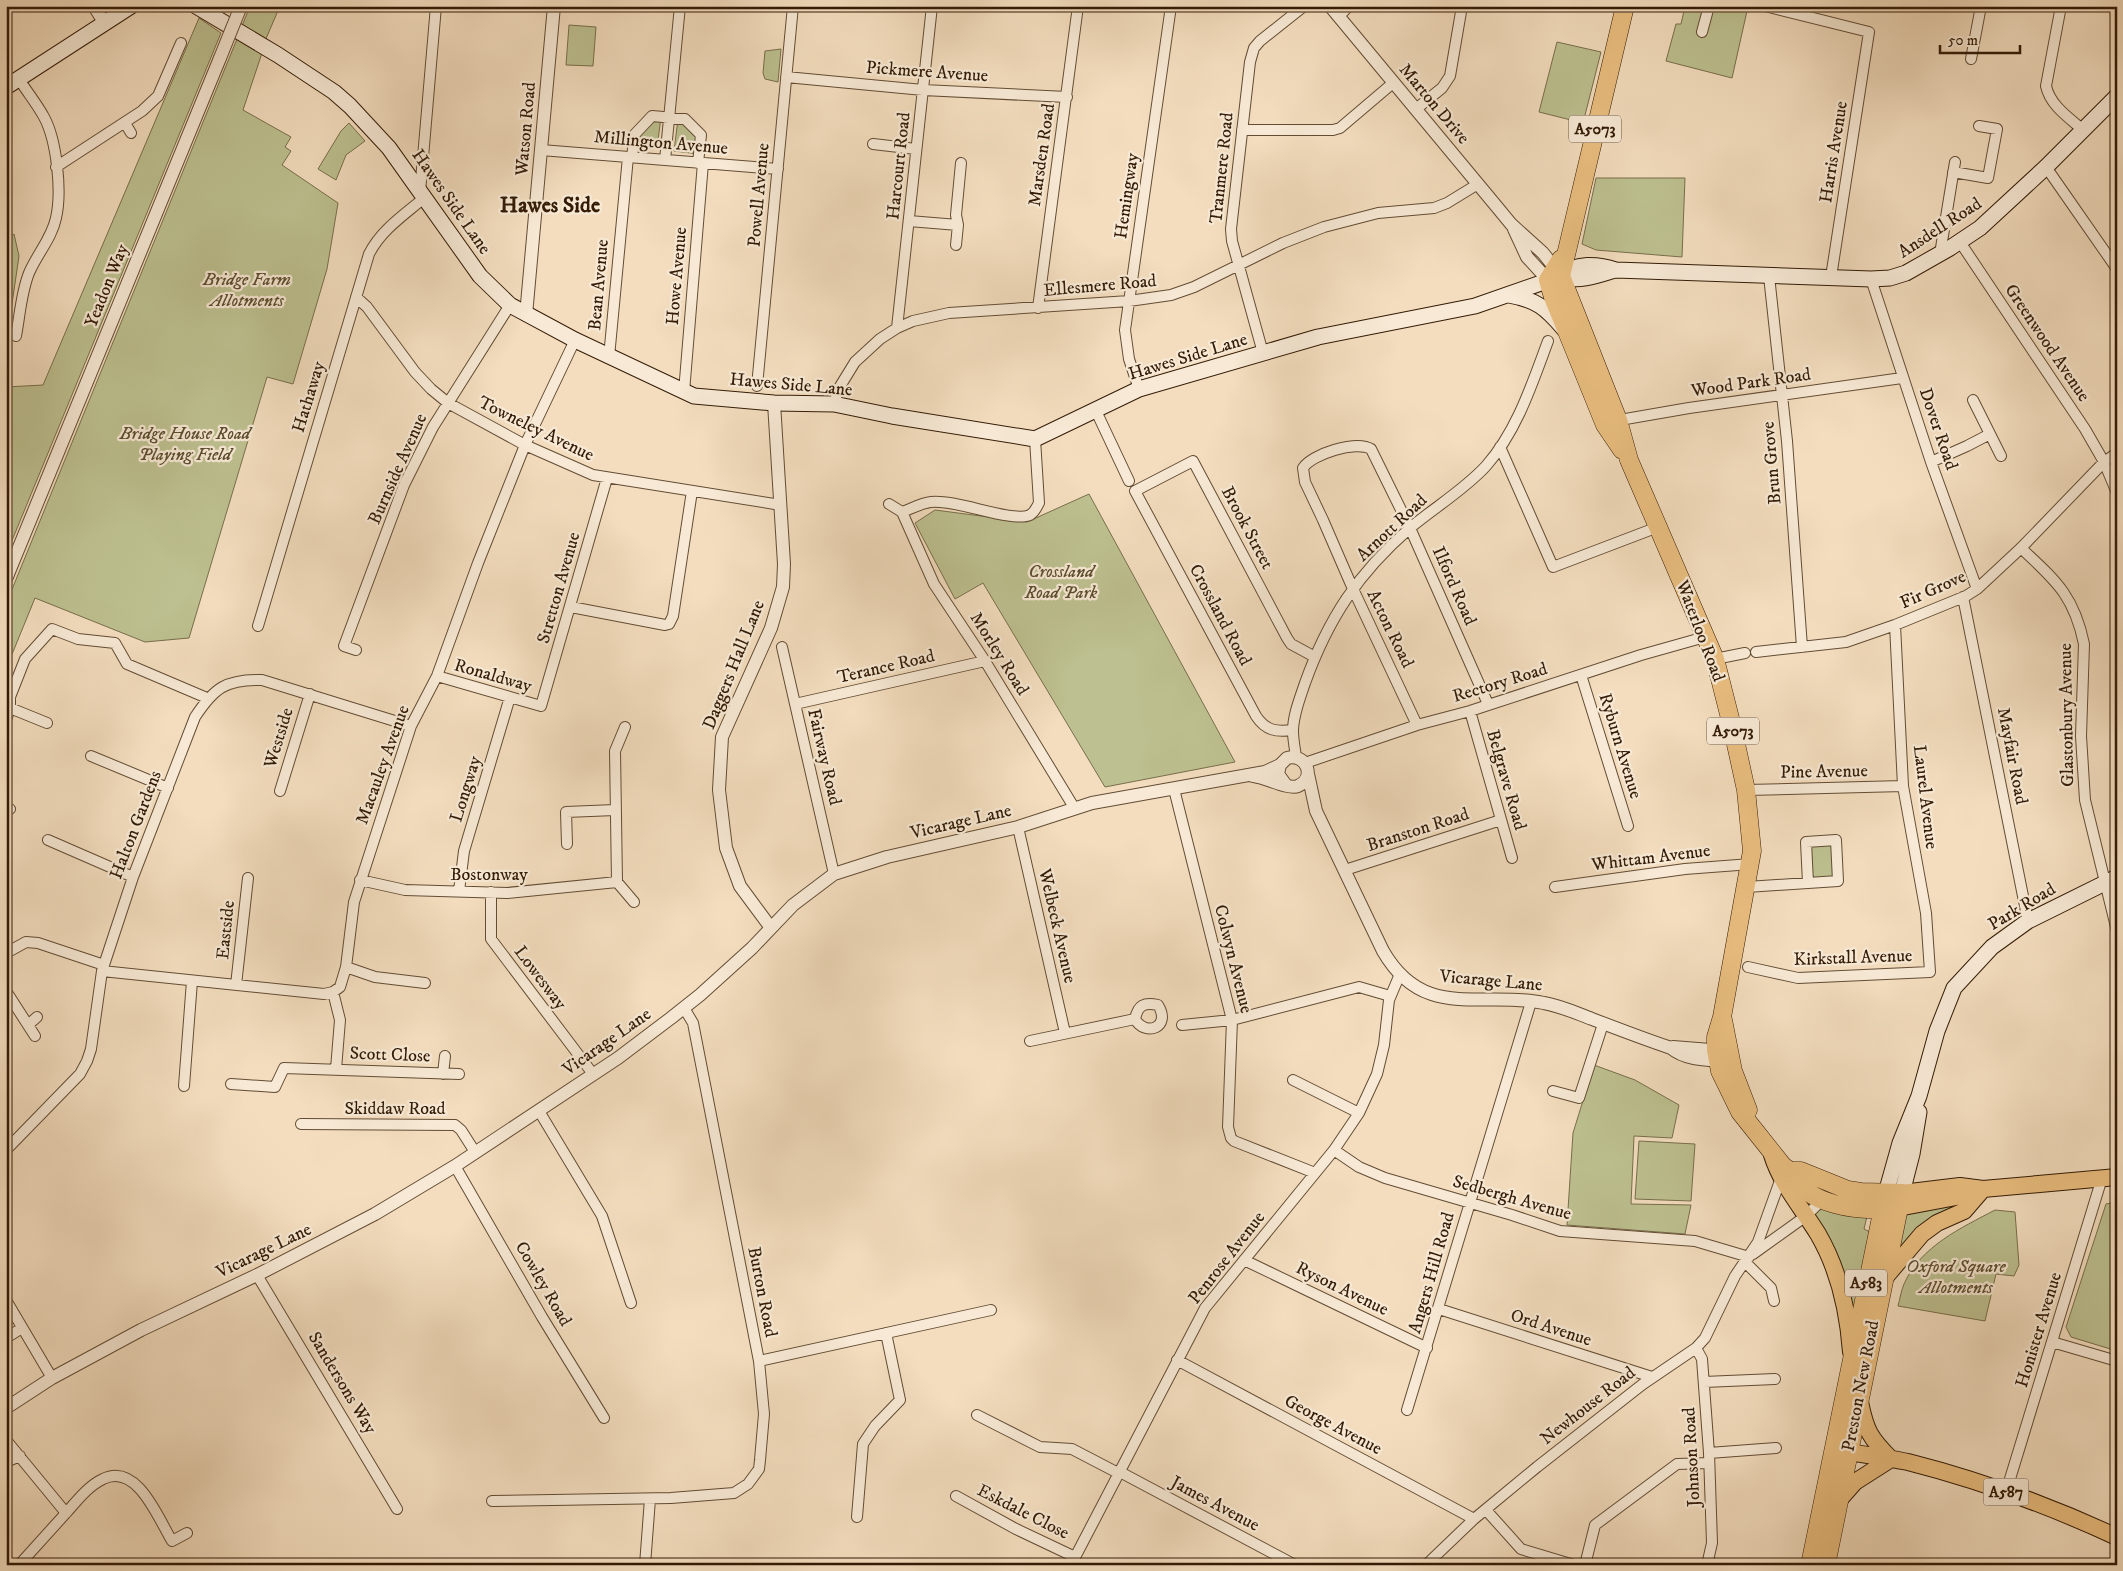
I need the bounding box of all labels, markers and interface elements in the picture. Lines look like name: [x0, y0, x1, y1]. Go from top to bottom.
scale bar: [1940, 22, 2020, 54]
text: 50 m: [1948, 31, 1978, 50]
street label: Pickmere Avenue: [865, 57, 989, 87]
street label: Marton Drive: [1394, 59, 1474, 149]
street label: Watson Road: [511, 81, 541, 178]
street label: Harris Avenue: [1815, 100, 1853, 204]
street label: Marsden Road: [1024, 102, 1060, 208]
street label: Harcourt Road: [882, 111, 916, 221]
street label: Tranmere Road: [1205, 111, 1239, 225]
road number: A5073: [1569, 116, 1621, 142]
street label: Millington Avenue: [593, 126, 729, 160]
street label: Powell Avenue: [743, 142, 775, 248]
street label: Hawes Side Lane: [407, 145, 495, 259]
street label: Hemingway: [1110, 151, 1144, 240]
district label: Hawes Side: [500, 192, 600, 219]
street label: Ansdell Road: [1894, 193, 1986, 263]
street label: Howe Avenue: [662, 226, 692, 326]
street label: Bean Avenue: [584, 238, 614, 332]
street label: Yeadon Way: [80, 241, 134, 331]
park label: Bridge Farm Allotments: [202, 269, 291, 312]
street label: Ellesmere Road: [1043, 270, 1157, 302]
street label: Greenwood Avenue: [2000, 280, 2094, 406]
street label: Hawes Side Lane: [1126, 328, 1250, 386]
street label: Hathaway: [288, 358, 330, 435]
street label: Wood Park Road: [1689, 364, 1812, 402]
street label: Hawes Side Lane: [729, 369, 853, 401]
street label: Dover Road: [1914, 385, 1962, 473]
street label: Towneley Avenue: [475, 392, 597, 466]
street label: Burnside Avenue: [364, 410, 432, 528]
street label: Brun Grove: [1757, 421, 1787, 505]
park label: Bridge House Road Playing Field: [119, 423, 253, 466]
street label: Brook Street: [1216, 483, 1278, 573]
street label: Arnott Road: [1352, 490, 1432, 566]
street label: Stretton Avenue: [533, 530, 585, 646]
street label: Ilford Road: [1427, 543, 1481, 629]
street label: Crossland Road: [1184, 560, 1256, 670]
park label: Crossland Road Park: [1024, 561, 1098, 604]
street label: Fir Grove: [1897, 566, 1969, 614]
street label: Waterloo Road: [1670, 576, 1729, 685]
street label: Acton Road: [1362, 586, 1418, 672]
street label: Daggers Hall Lane: [698, 597, 770, 733]
street label: Morley Road: [965, 608, 1033, 700]
street label: Glastonbury Avenue: [2055, 643, 2079, 787]
street label: Terance Road: [835, 645, 937, 689]
street label: Ronaldway: [452, 654, 535, 698]
street label: Rectory Road: [1450, 658, 1550, 708]
street label: Ryburn Avenue: [1594, 691, 1646, 801]
street label: Macauley Avenue: [351, 702, 415, 828]
street label: Westside: [259, 705, 299, 772]
street label: Mayfair Road: [1992, 706, 2032, 806]
street label: Fairway Road: [802, 707, 846, 807]
road number: A5073: [1707, 718, 1759, 744]
street label: Belgrave Road: [1481, 727, 1531, 833]
street label: Laurel Avenue: [1908, 744, 1942, 850]
street label: Longway: [446, 753, 487, 825]
street label: Pine Avenue: [1780, 760, 1868, 784]
street label: Halton Gardens: [105, 768, 167, 882]
street label: Vicarage Lane: [907, 800, 1014, 845]
street label: Branston Road: [1364, 803, 1472, 857]
street label: Whittam Avenue: [1589, 840, 1712, 876]
street label: Bostonway: [450, 864, 528, 886]
street label: Welbeck Avenue: [1033, 866, 1081, 985]
street label: Park Road: [1984, 878, 2060, 936]
street label: Eastside: [212, 899, 240, 961]
street label: Colwyn Avenue: [1209, 902, 1257, 1016]
street label: Lowesway: [509, 942, 571, 1015]
street label: Kirkstall Avenue: [1793, 945, 1913, 971]
street label: Vicarage Lane: [1438, 965, 1543, 996]
street label: Vicarage Lane: [558, 1003, 656, 1081]
street label: Scott Close: [349, 1043, 431, 1067]
street label: Skiddaw Road: [344, 1098, 446, 1120]
street label: Sedbergh Avenue: [1450, 1171, 1574, 1225]
street label: Penrose Avenue: [1184, 1207, 1270, 1309]
street label: Angers Hill Road: [1404, 1210, 1460, 1336]
street label: Vicarage Lane: [212, 1219, 315, 1284]
street label: Cowley Road: [510, 1238, 576, 1330]
street label: Burton Road: [742, 1245, 782, 1339]
park label: Oxford Square Allotments: [1906, 1256, 2007, 1299]
street label: Ryson Avenue: [1292, 1257, 1392, 1321]
road number: A583: [1845, 1270, 1887, 1296]
street label: Honister Avenue: [2011, 1270, 2067, 1390]
street label: Ord Avenue: [1508, 1305, 1594, 1351]
street label: Preston New Road: [1838, 1319, 1884, 1453]
street label: Sandersons Way: [303, 1328, 381, 1438]
street label: Newhouse Road: [1536, 1362, 1640, 1450]
street label: George Avenue: [1280, 1390, 1386, 1460]
street label: Johnson Road: [1678, 1407, 1706, 1509]
street label: James Avenue: [1165, 1471, 1263, 1537]
road number: A587: [1984, 1478, 2028, 1505]
street label: Eskdale Close: [973, 1479, 1073, 1545]

